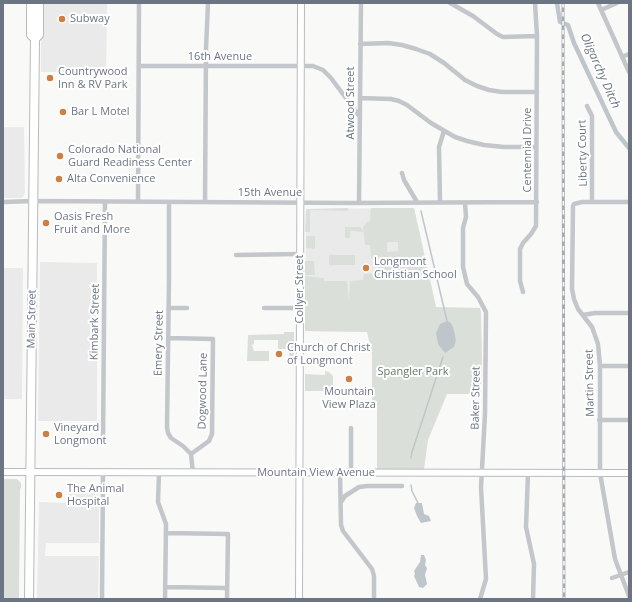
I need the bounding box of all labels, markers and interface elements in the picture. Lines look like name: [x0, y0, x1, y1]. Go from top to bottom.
place label: Subway: [70, 12, 110, 26]
marker: Subway: [57, 14, 67, 24]
water label: Oligarchy Ditch: [577, 31, 623, 111]
street label: 16th Avenue: [188, 50, 252, 64]
place label: Countrywood Inn & RV Park: [58, 65, 128, 91]
street label: Atwood Street: [344, 67, 358, 139]
marker: Countrywood Inn & RV Park: [45, 73, 55, 83]
place label: Bar L Motel: [71, 105, 130, 119]
marker: Bar L Motel: [58, 107, 68, 117]
street label: Centennial Drive: [521, 108, 535, 192]
street label: Liberty Court: [576, 119, 590, 187]
place label: Colorado National Guard Readiness Center: [68, 143, 192, 169]
marker: Colorado National Guard Readiness Center: [55, 151, 65, 161]
place label: Alta Convenience: [67, 172, 155, 186]
marker: Alta Convenience: [54, 174, 64, 184]
street label: 15th Avenue: [238, 186, 302, 200]
place label: Oasis Fresh Fruit and More: [54, 210, 130, 236]
marker: Oasis Fresh Fruit and More: [41, 218, 51, 228]
street label: Collyer Street: [293, 255, 307, 323]
place label: Longmont Christian School: [374, 255, 457, 281]
marker: Longmont Christian School: [361, 263, 371, 273]
street label: Kimbark Street: [88, 284, 102, 360]
street label: Main Street: [25, 289, 39, 349]
street label: Emery Street: [152, 310, 166, 376]
place label: Church of Christ of Longmont: [287, 341, 370, 367]
marker: Church of Christ of Longmont: [274, 349, 284, 359]
street label: Martin Street: [583, 349, 597, 417]
street label: Dogwood Lane: [196, 353, 210, 429]
park label: Spangler Park: [378, 365, 448, 379]
street label: Baker Street: [469, 366, 483, 430]
marker: Mountain View Plaza: [344, 374, 354, 384]
place label: Mountain View Plaza: [322, 385, 376, 411]
place label: Vineyard Longmont: [54, 421, 107, 447]
marker: Vineyard Longmont: [41, 429, 51, 439]
street label: Mountain View Avenue: [257, 466, 375, 480]
place label: The Animal Hospital: [67, 482, 124, 508]
marker: The Animal Hospital: [54, 490, 64, 500]

